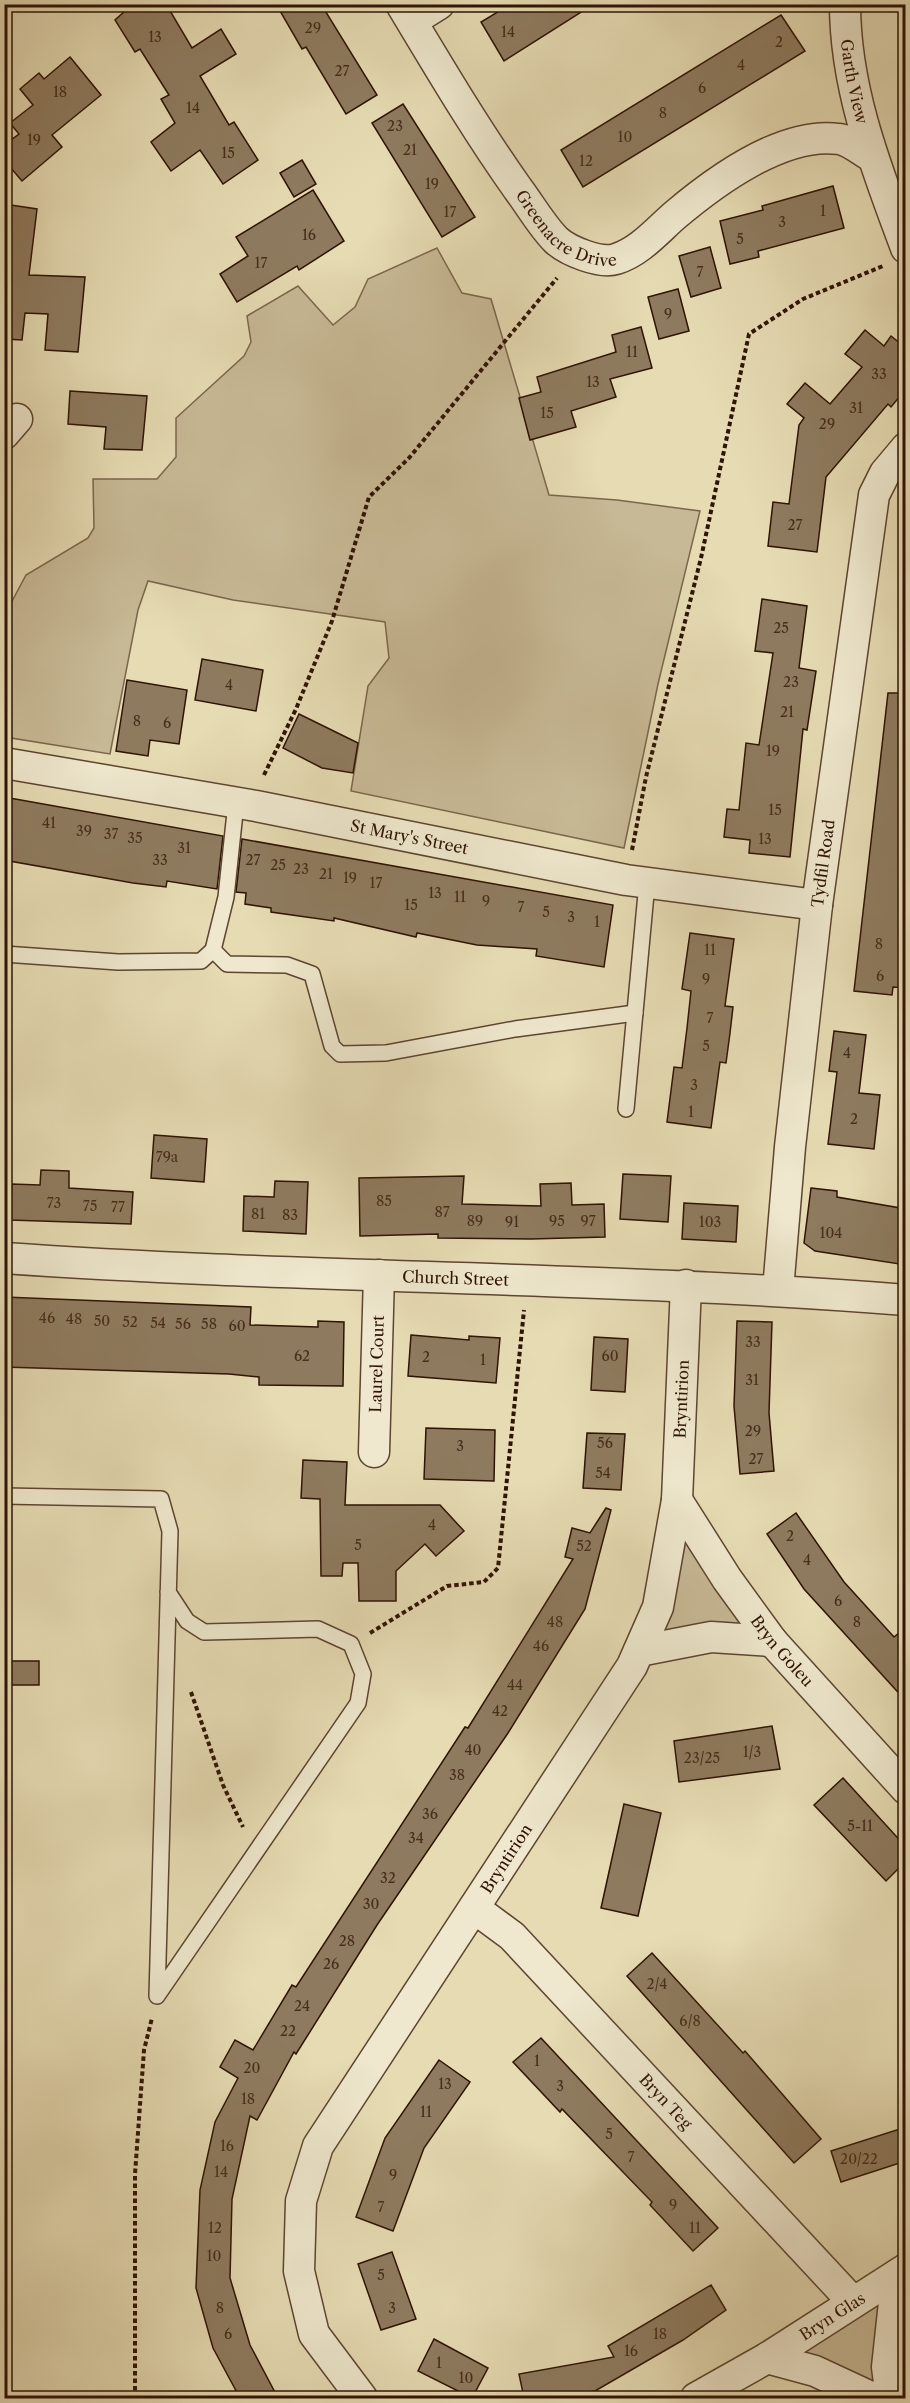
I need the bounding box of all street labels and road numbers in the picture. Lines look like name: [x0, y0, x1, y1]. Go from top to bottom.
street label: Garth View: [837, 38, 873, 127]
street label: Greenacre Drive: [512, 186, 618, 270]
street label: St Mary's Street: [349, 815, 470, 858]
street label: Tydfil Road: [807, 818, 839, 909]
street label: Church Street: [402, 1266, 510, 1290]
street label: Laurel Court: [365, 1315, 388, 1413]
street label: Bryntirion: [670, 1359, 693, 1439]
street label: Bryn Goleu: [746, 1611, 818, 1691]
street label: Bryntirion: [476, 1820, 536, 1897]
street label: Bryn Teg: [635, 2069, 697, 2134]
street label: Bryn Glas: [796, 2288, 869, 2345]

